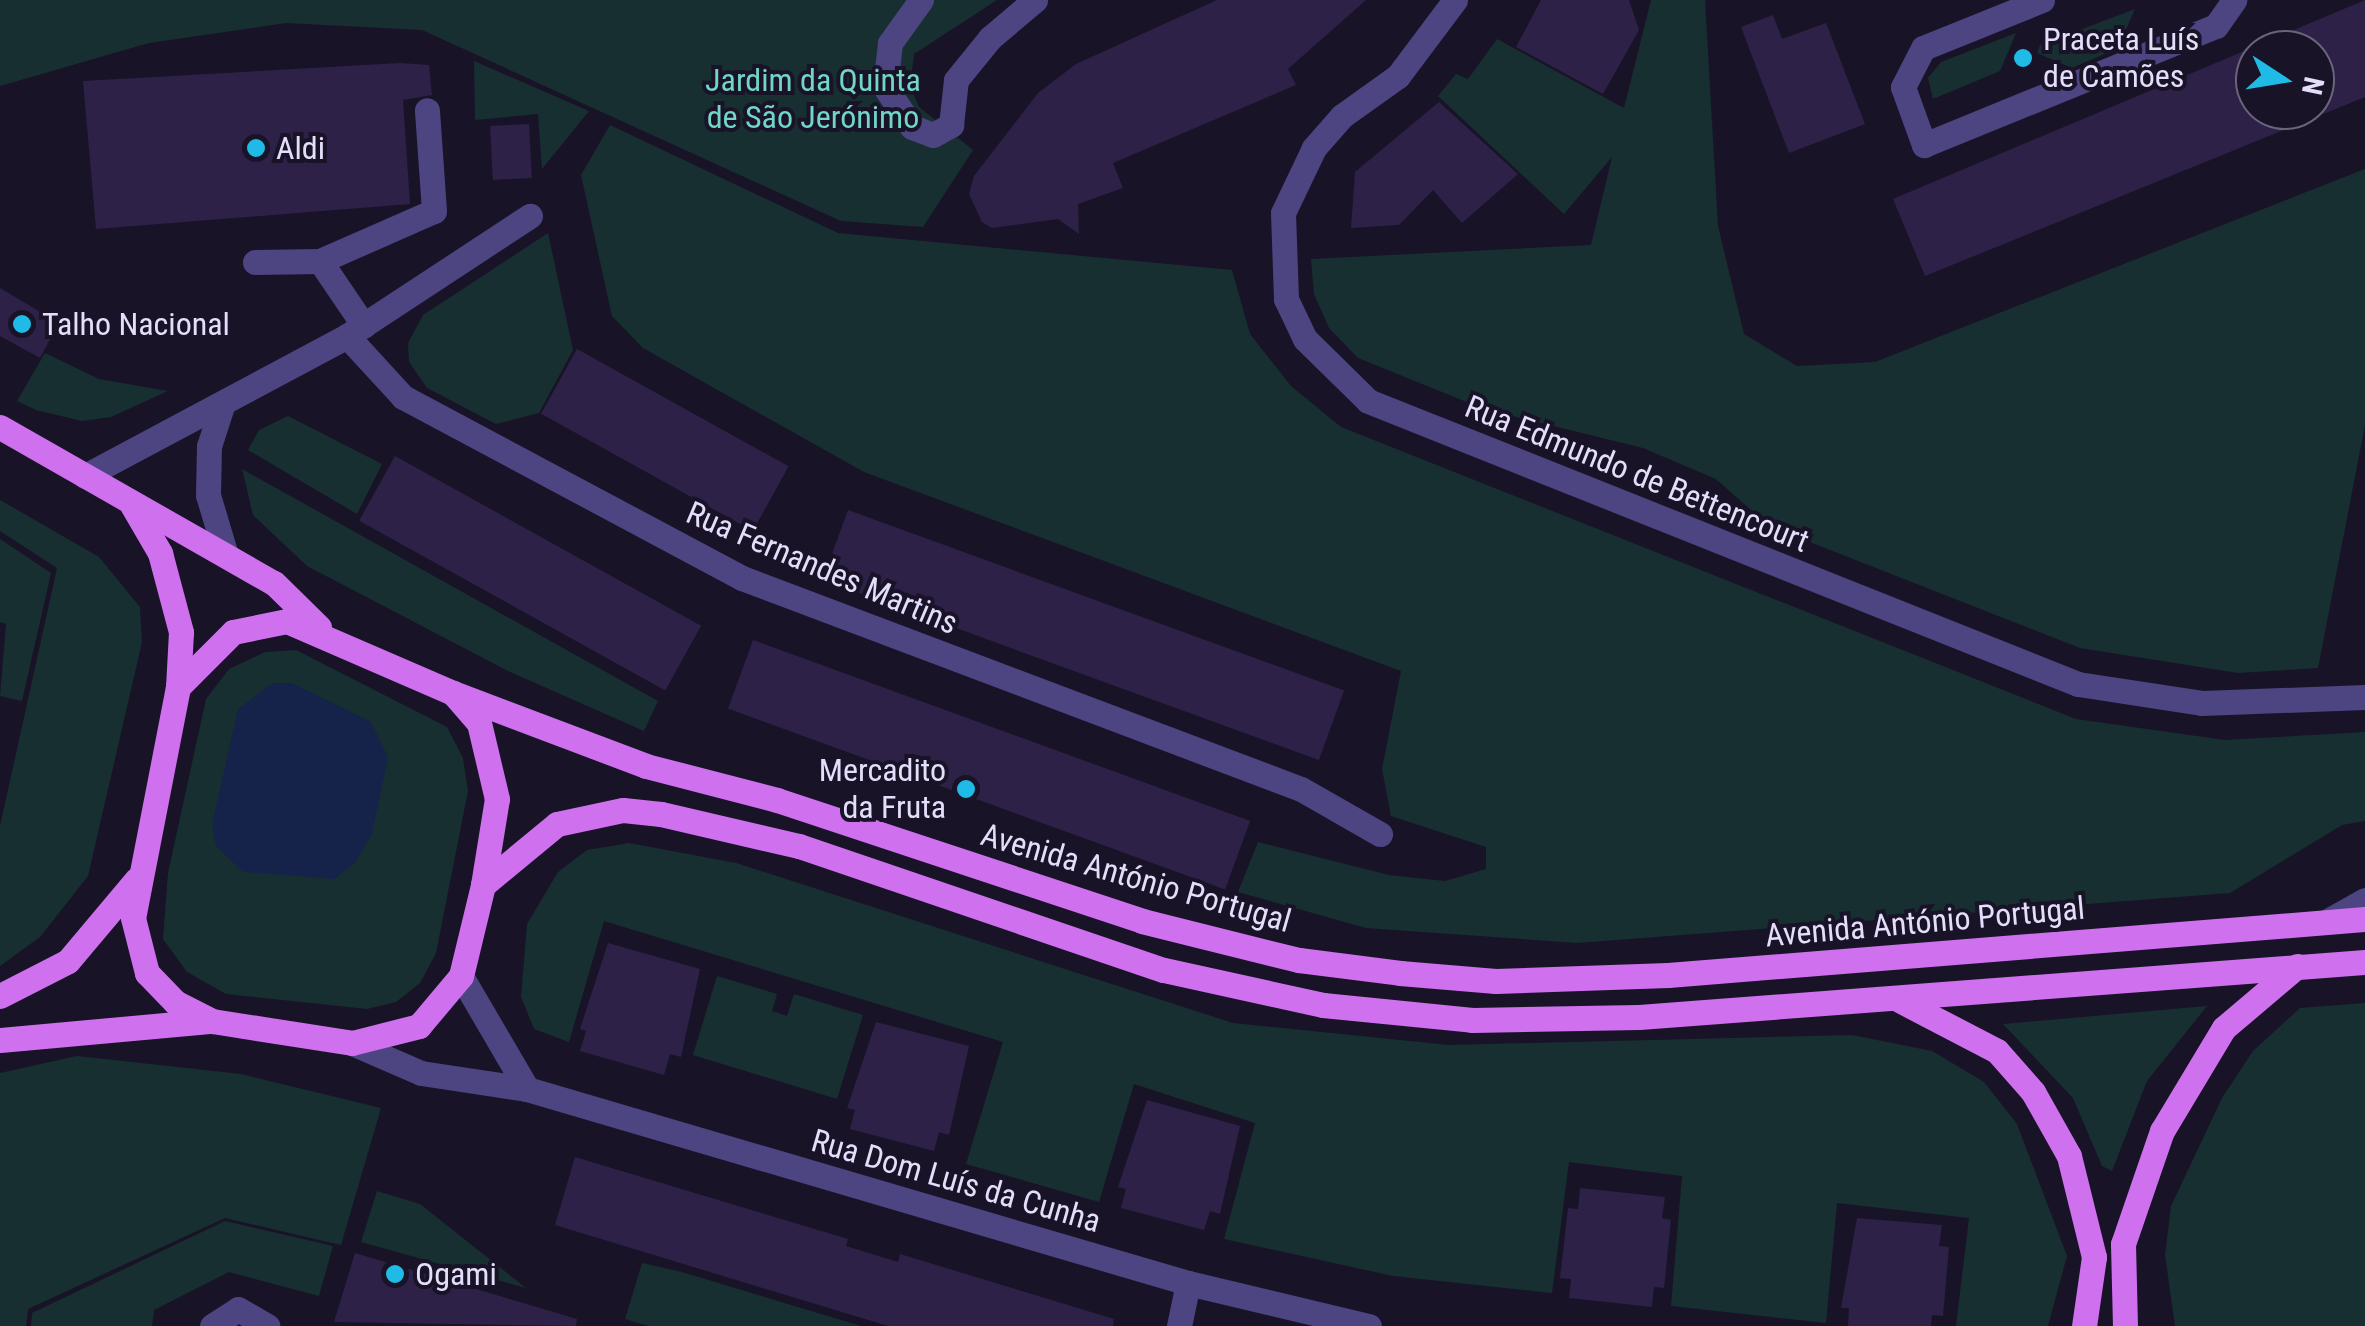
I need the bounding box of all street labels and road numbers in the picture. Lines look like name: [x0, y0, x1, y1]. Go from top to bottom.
street label: Rua Edmundo de Bettencourt: [1459, 387, 1815, 561]
street label: Rua Fernandes Martins: [681, 493, 963, 643]
street label: Avenida António Portugal: [977, 815, 1295, 941]
street label: Avenida António Portugal: [1764, 889, 2086, 955]
street label: Rua Dom Luís da Cunha: [807, 1121, 1105, 1241]

